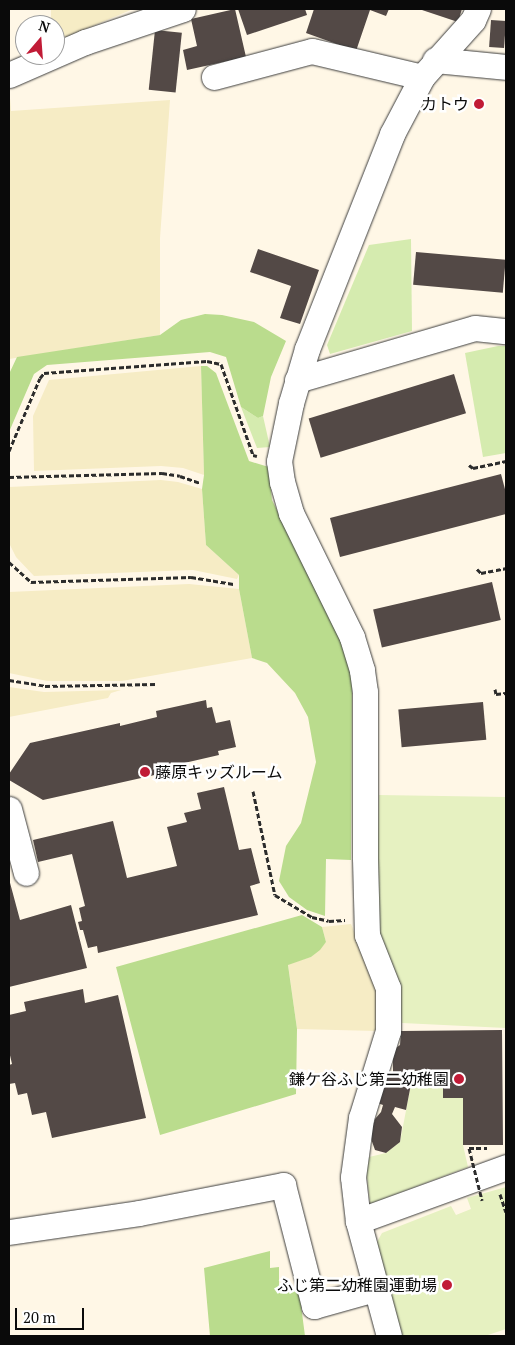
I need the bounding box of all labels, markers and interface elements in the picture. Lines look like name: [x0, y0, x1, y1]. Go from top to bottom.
north arrow: [15, 15, 65, 65]
text: N: [36, 16, 52, 37]
place label: カトウ: [421, 94, 469, 114]
marker: カトウ: [473, 98, 485, 110]
place label: 藤原キッズルーム: [155, 762, 283, 782]
marker: 藤原キッズルーム: [139, 766, 151, 778]
place label: 鎌ケ谷ふじ第二幼稚園: [289, 1069, 449, 1089]
marker: 鎌ケ谷ふじ第二幼稚園: [453, 1073, 465, 1085]
place label: ふじ第二幼稚園運動場: [277, 1275, 437, 1295]
marker: ふじ第二幼稚園運動場: [441, 1279, 453, 1291]
scale bar: [18, 1298, 86, 1330]
text: 20 m: [23, 1307, 56, 1327]

